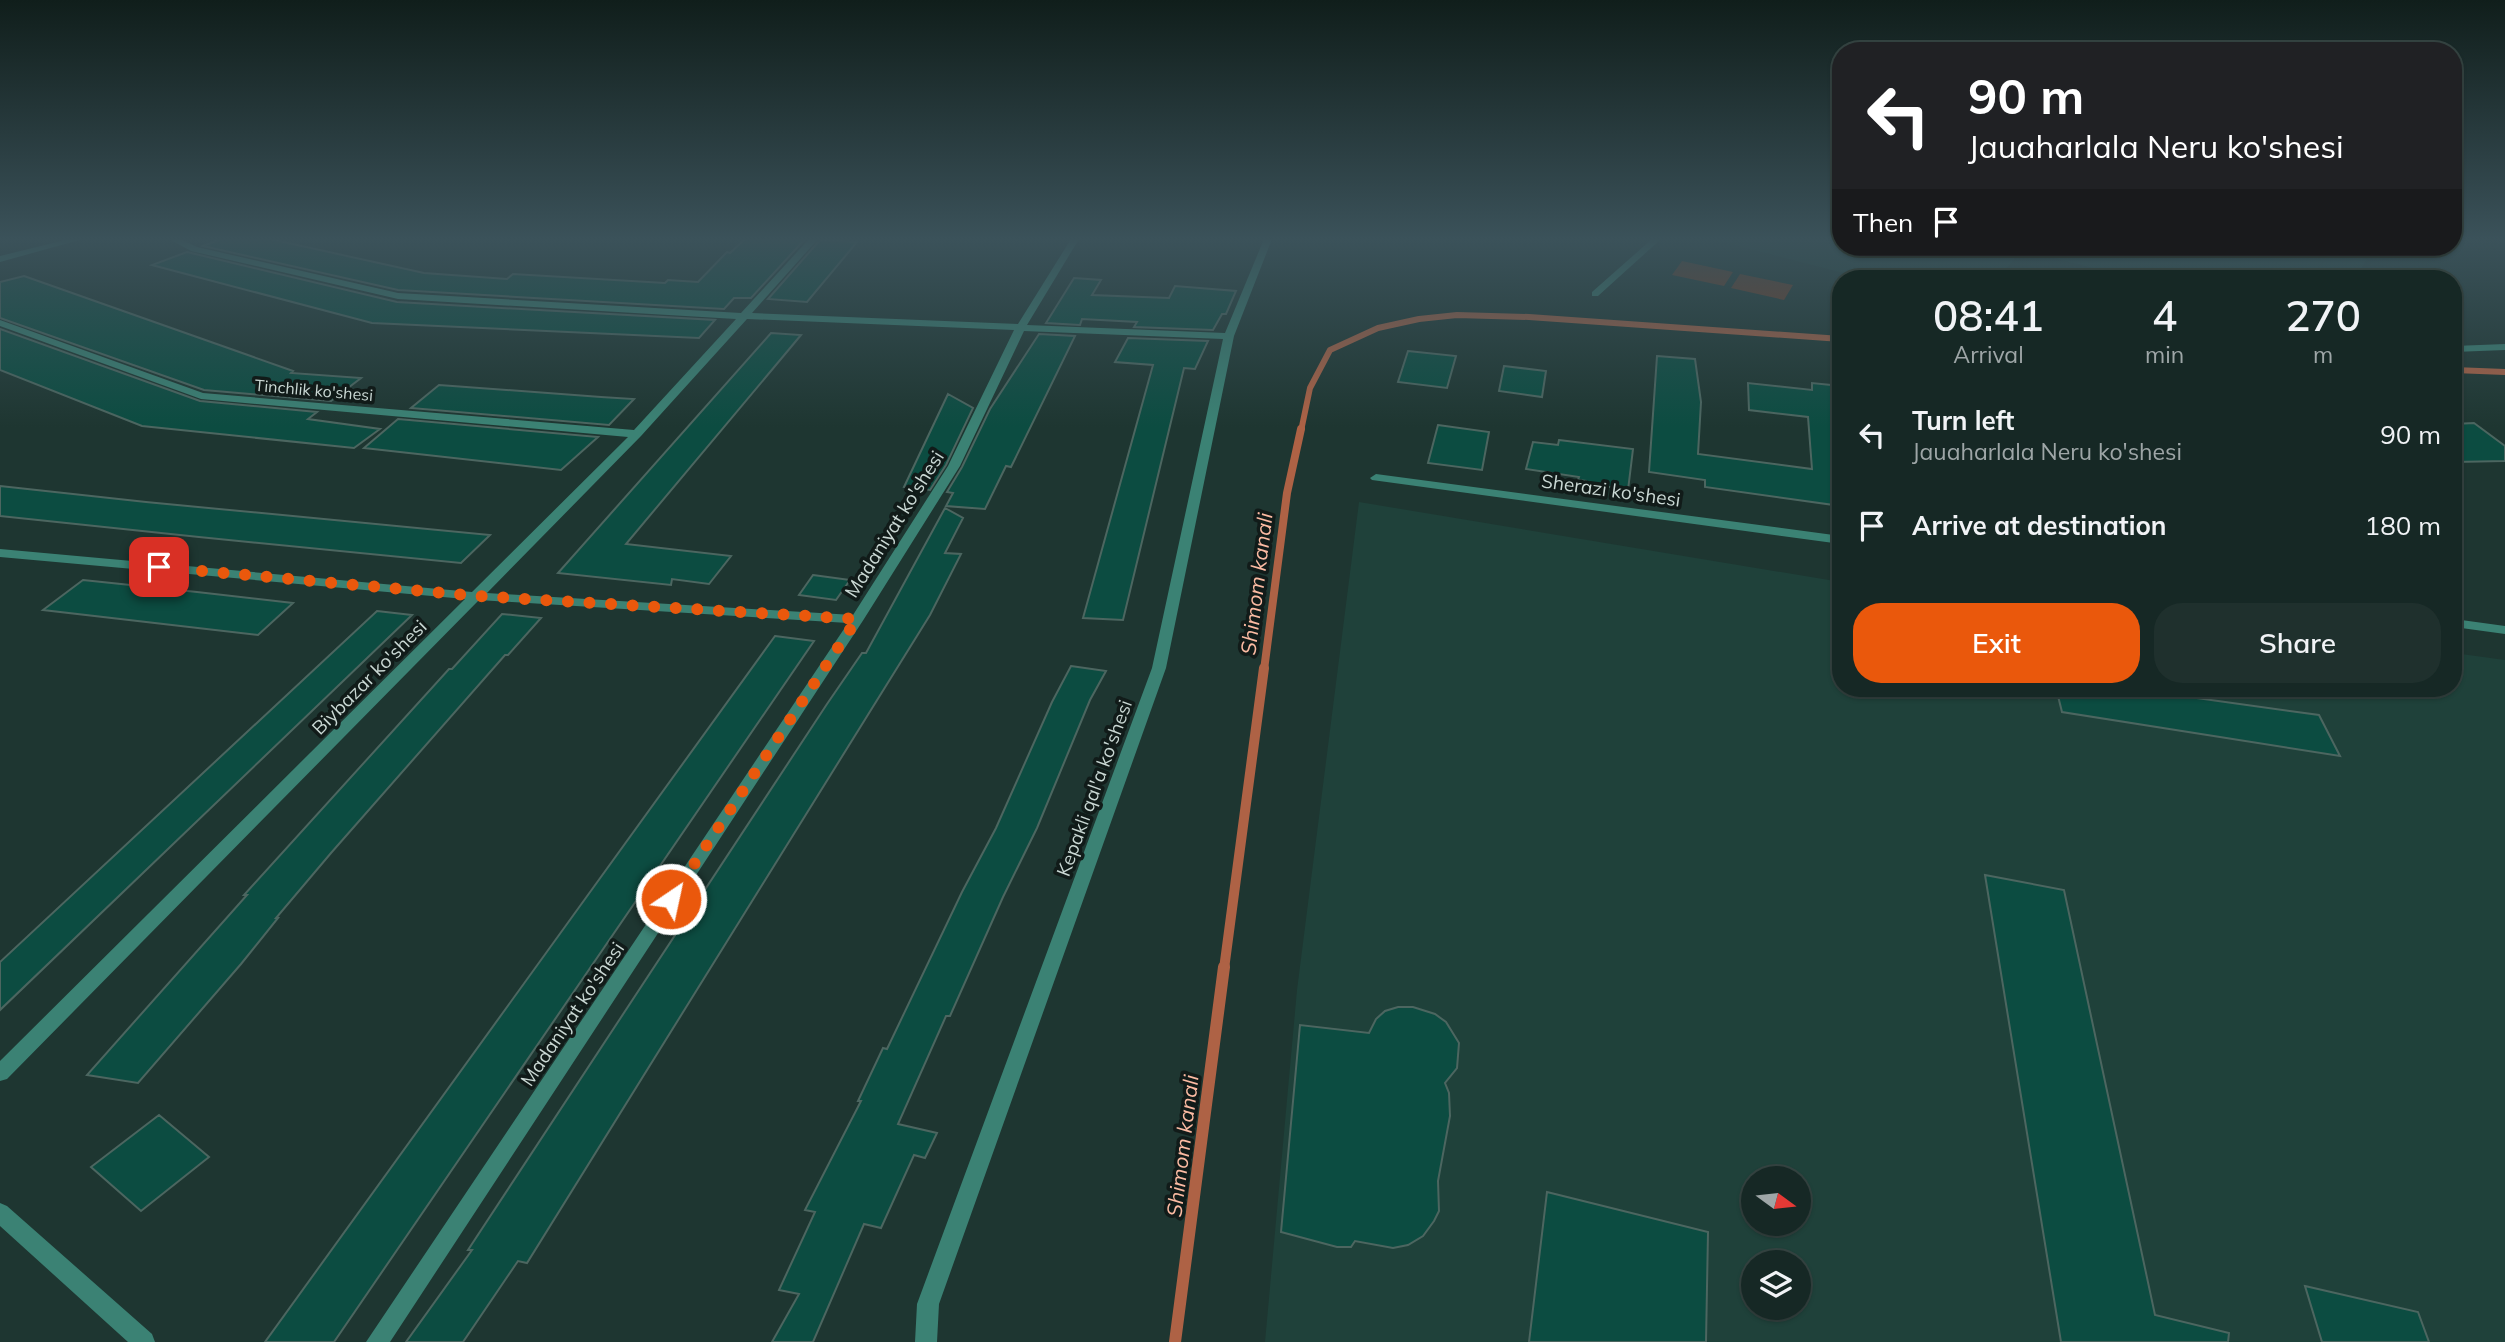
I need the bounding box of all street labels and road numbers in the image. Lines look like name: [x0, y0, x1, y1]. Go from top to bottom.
street label: Tinchlik ko'shesi: [254, 375, 374, 405]
street label: Madaniyat ko'shesi: [839, 446, 949, 602]
street label: Sherazi ko'shesi: [1540, 468, 1682, 512]
street label: Biybazar ko'shesi: [306, 614, 432, 740]
street label: Kepakli qal'a ko'shesi: [1051, 696, 1137, 880]
street label: Madaniyat ko'shesi: [515, 937, 629, 1091]

